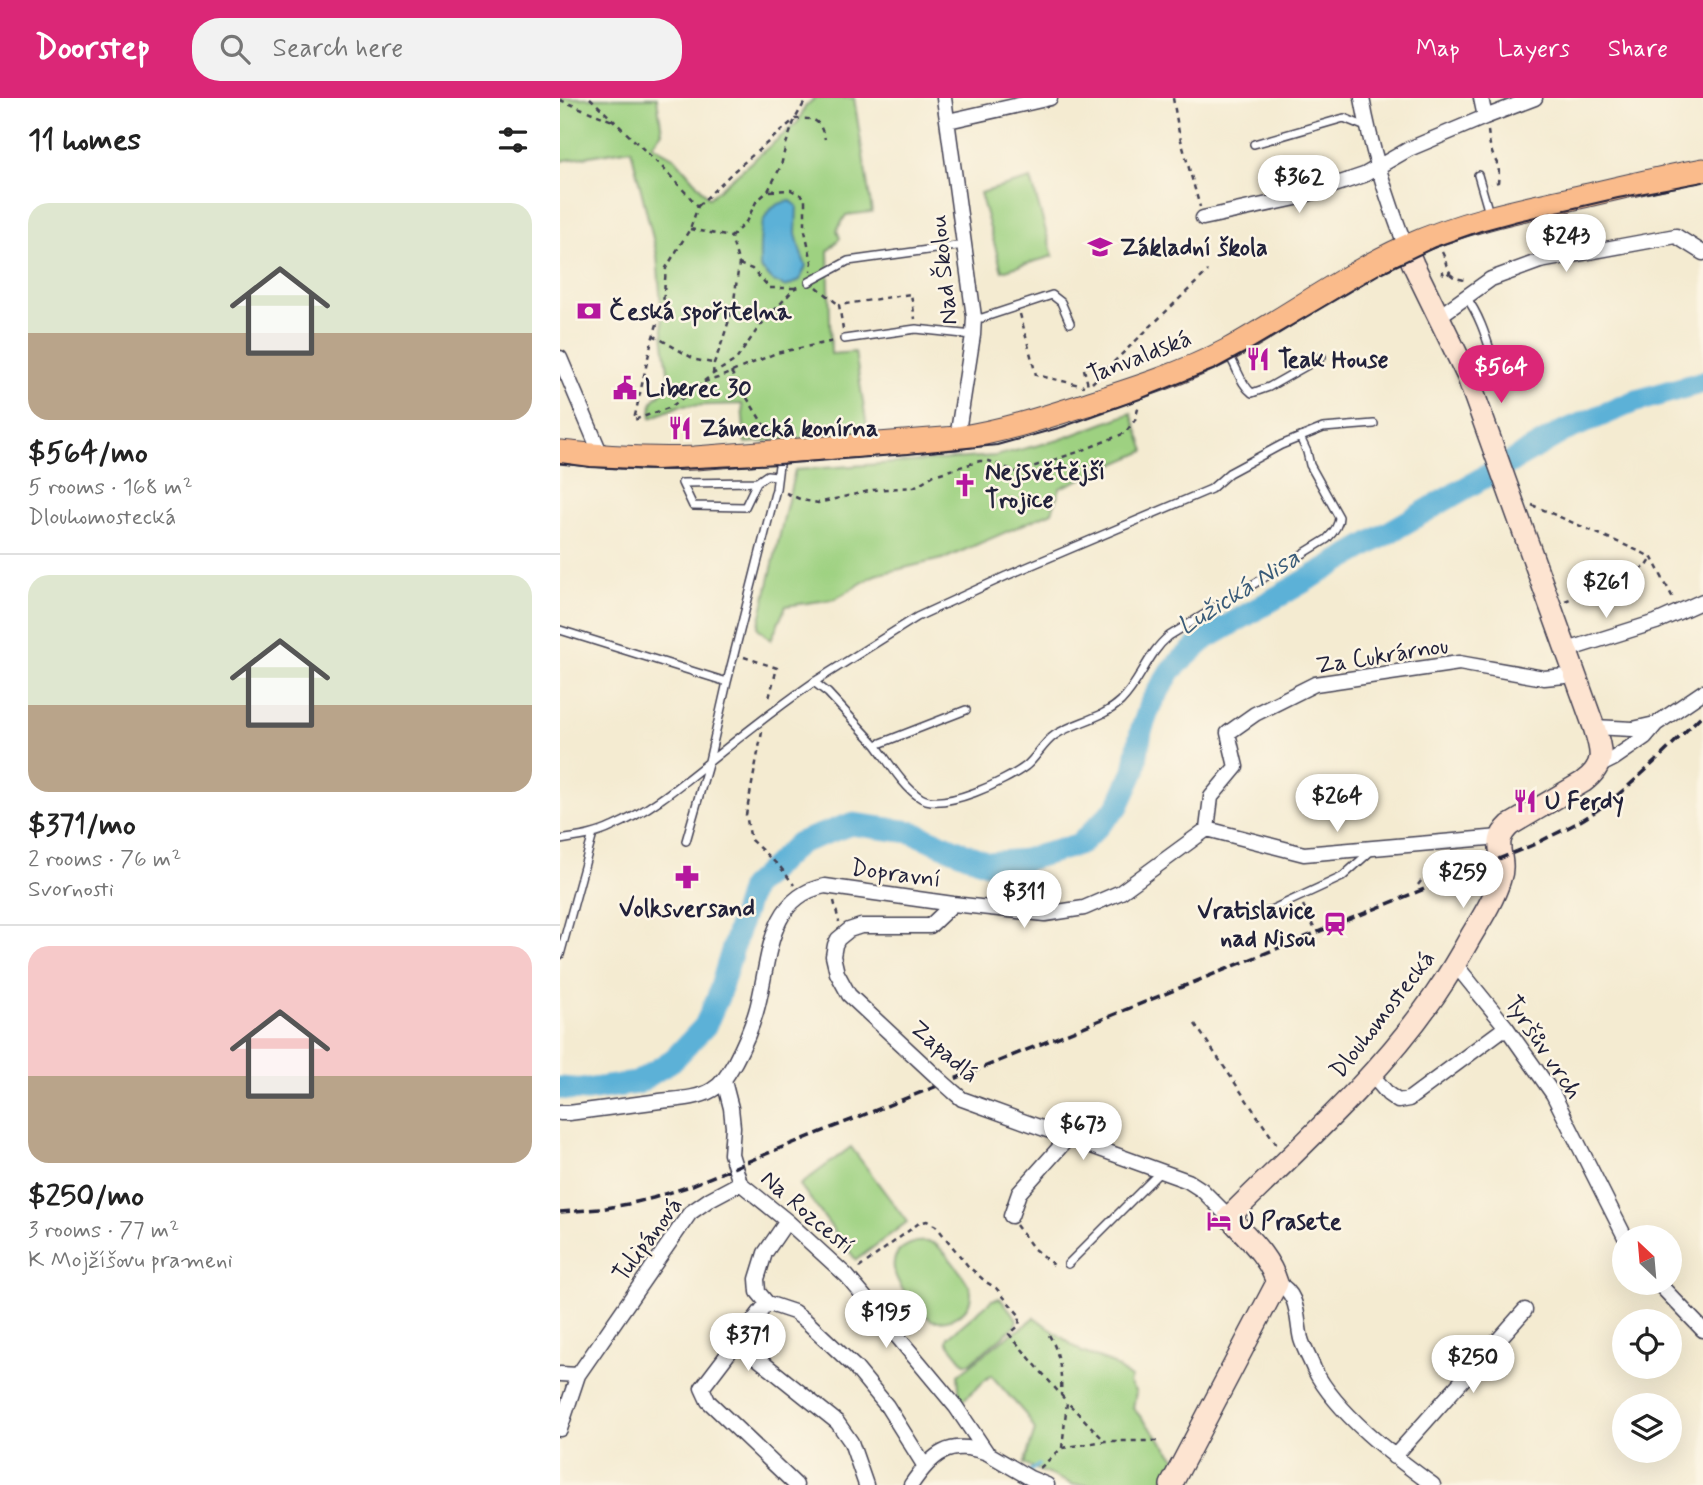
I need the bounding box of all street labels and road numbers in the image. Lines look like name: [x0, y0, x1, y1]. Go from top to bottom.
street label: Nad Školou: [923, 213, 966, 327]
street label: Tanvaldská: [1083, 323, 1196, 391]
street label: Za Cukrárnou: [1314, 631, 1451, 682]
street label: Dopravní: [849, 853, 943, 896]
street label: Dlouhomostecká: [1323, 945, 1443, 1085]
street label: Tyršův vrch: [1497, 990, 1589, 1106]
street label: Zapadlá: [903, 1014, 985, 1091]
street label: Na Rozcestí: [754, 1164, 860, 1262]
street label: Tulipánová: [606, 1191, 690, 1289]

